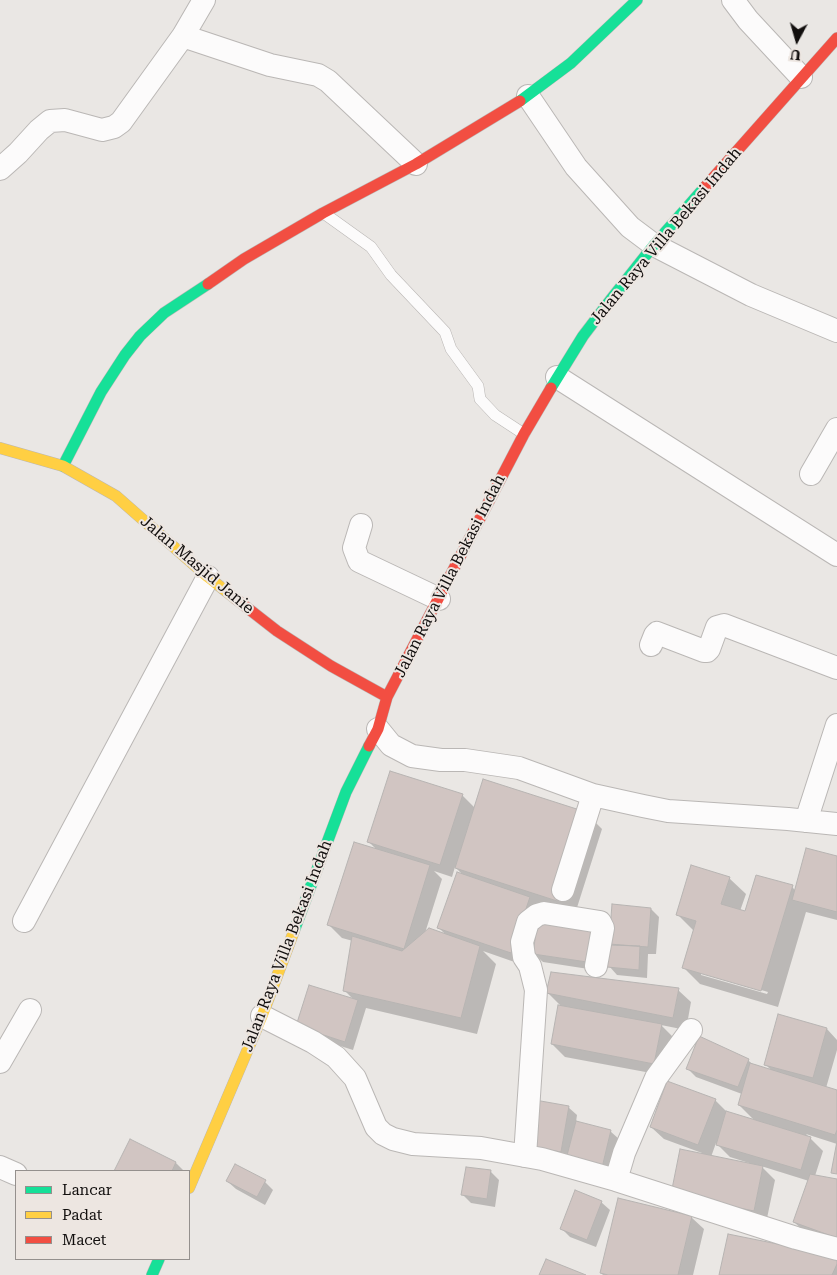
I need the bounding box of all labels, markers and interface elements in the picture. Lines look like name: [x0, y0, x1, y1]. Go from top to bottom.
north arrow: [772, 15, 822, 65]
text: U: [789, 46, 802, 63]
street label: Jalan Raya Villa Bekasi Indah: [586, 144, 746, 328]
street label: Jalan Raya Villa Bekasi Indah: [390, 471, 510, 681]
street label: Jalan Masjid Janie: [136, 512, 258, 618]
street label: Jalan Raya Villa Bekasi Indah: [238, 837, 336, 1055]
legend: [15, 1170, 190, 1260]
text: Lancar: [62, 1181, 112, 1199]
text: Padat: [62, 1206, 102, 1224]
text: Macet: [62, 1231, 106, 1249]

